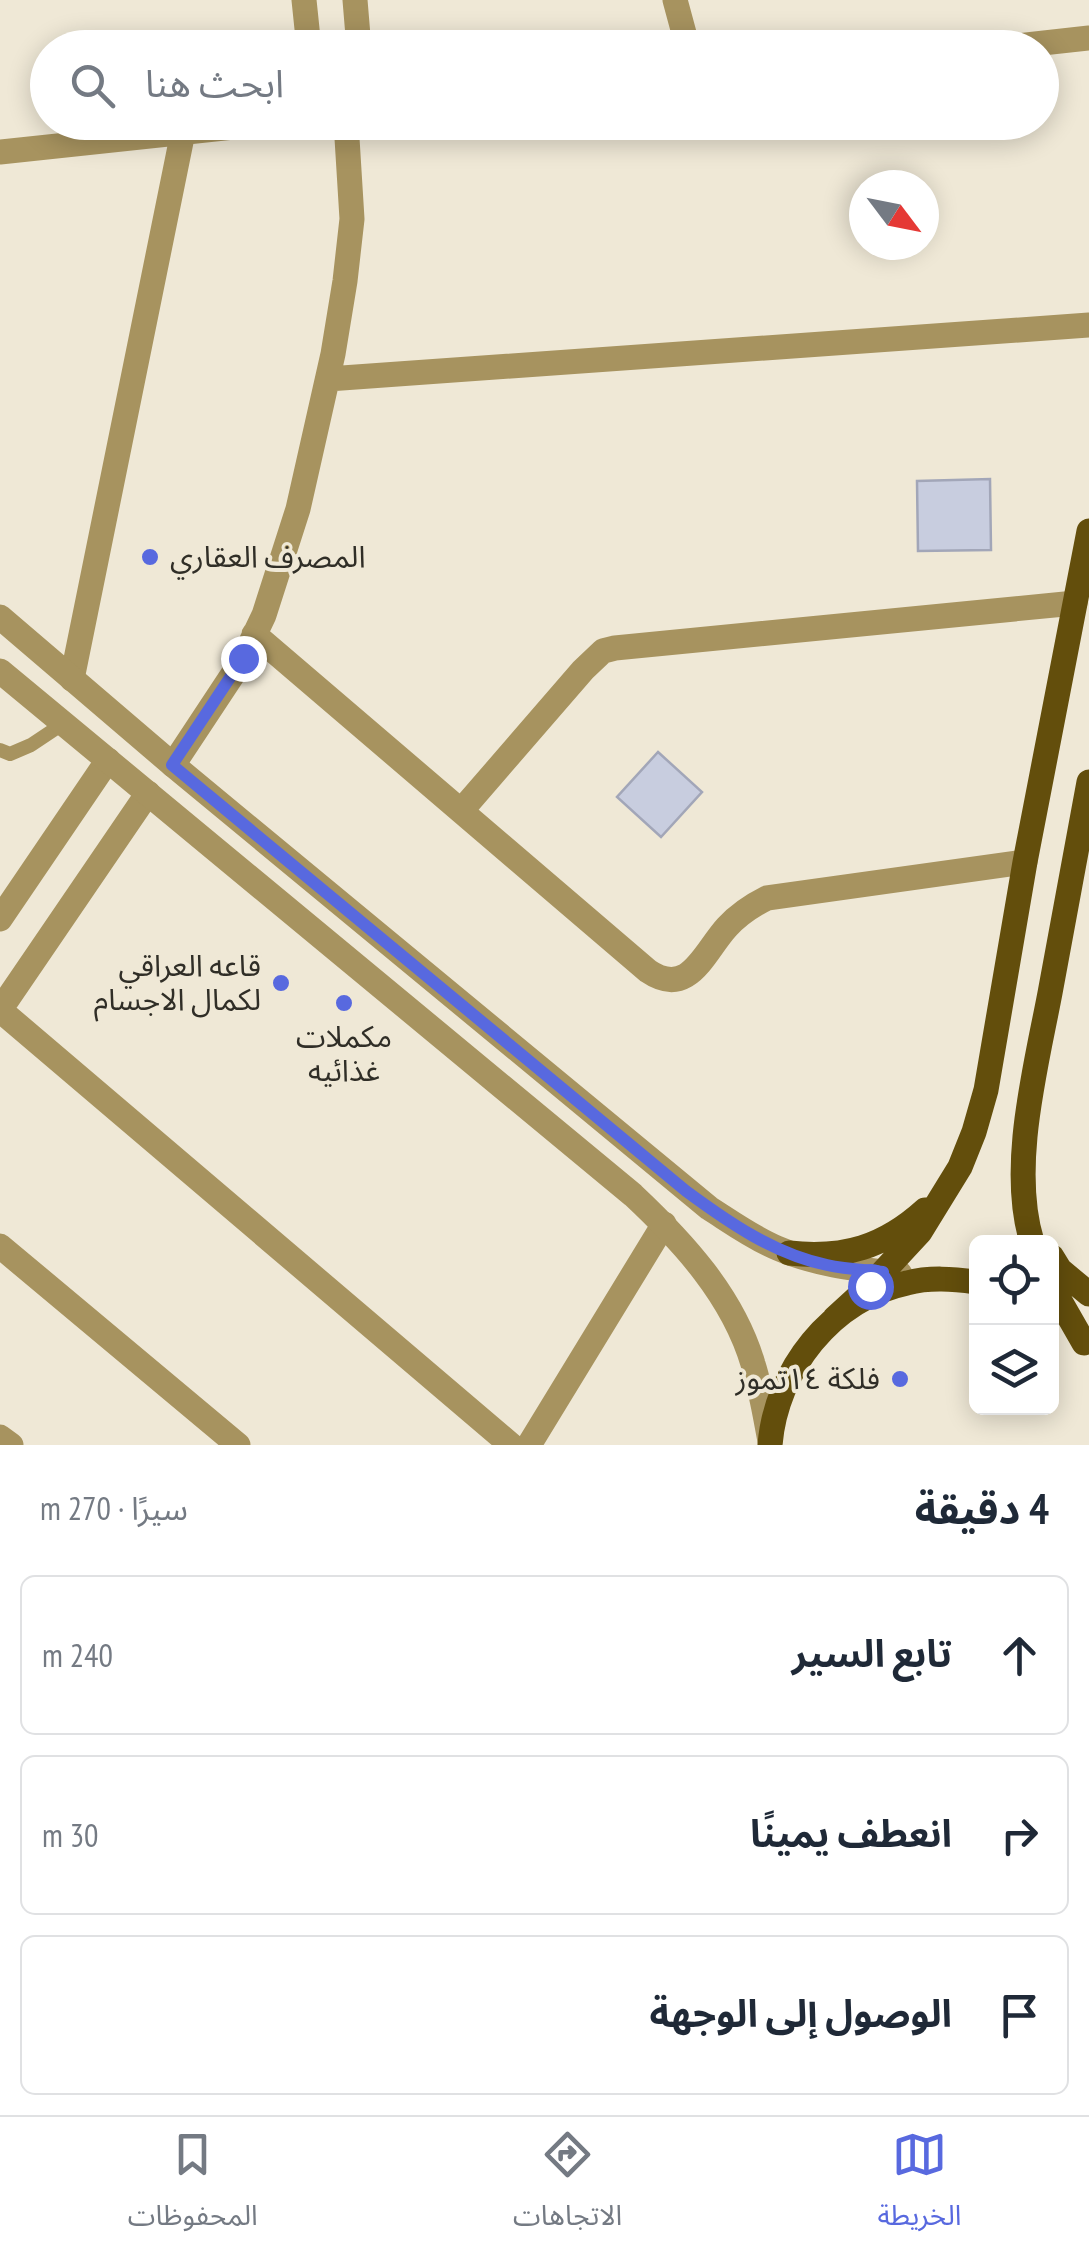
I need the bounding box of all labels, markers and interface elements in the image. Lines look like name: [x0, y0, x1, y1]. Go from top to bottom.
search box: [30, 30, 1059, 140]
icon: search: [65, 58, 120, 113]
text: ابحث هنا: [145, 58, 284, 107]
north arrow: [849, 170, 939, 260]
place label: المصرف العقاري: [170, 536, 366, 580]
marker: المصرف العقاري: [139, 546, 161, 568]
route end: [221, 636, 267, 682]
place label: قاعه العراقي لكمال الاجسام: [94, 945, 261, 1022]
marker: قاعه العراقي لكمال الاجسام: [270, 972, 292, 994]
marker: مكملات غذائيه: [333, 992, 355, 1014]
place label: مكملات غذائيه: [296, 1016, 392, 1089]
map controls: [969, 1235, 1059, 1415]
button: locate: [969, 1235, 1059, 1325]
route start: [848, 1264, 894, 1310]
button: layers: [969, 1325, 1059, 1415]
place label: فلكة ١٤تموز: [735, 1358, 880, 1397]
marker: فلكة ١٤تموز: [889, 1368, 911, 1390]
text: 4 دقيقة: [915, 1481, 1049, 1536]
text: سيرًا · 270 m: [40, 1487, 188, 1529]
text: تابع السير: [792, 1628, 952, 1677]
icon: ahead: [992, 1628, 1047, 1683]
text: 240 m: [42, 1634, 113, 1676]
text: انعطف يمينًا: [750, 1808, 952, 1857]
icon: right: [992, 1808, 1047, 1863]
text: 30 m: [42, 1814, 98, 1856]
text: الوصول إلى الوجهة: [649, 1988, 952, 2037]
icon: arrive: [992, 1988, 1047, 2043]
tab: المحفوظات: [128, 2127, 258, 2246]
tab: الاتجاهات: [513, 2127, 622, 2246]
tab: الخريطة: [877, 2127, 961, 2246]

